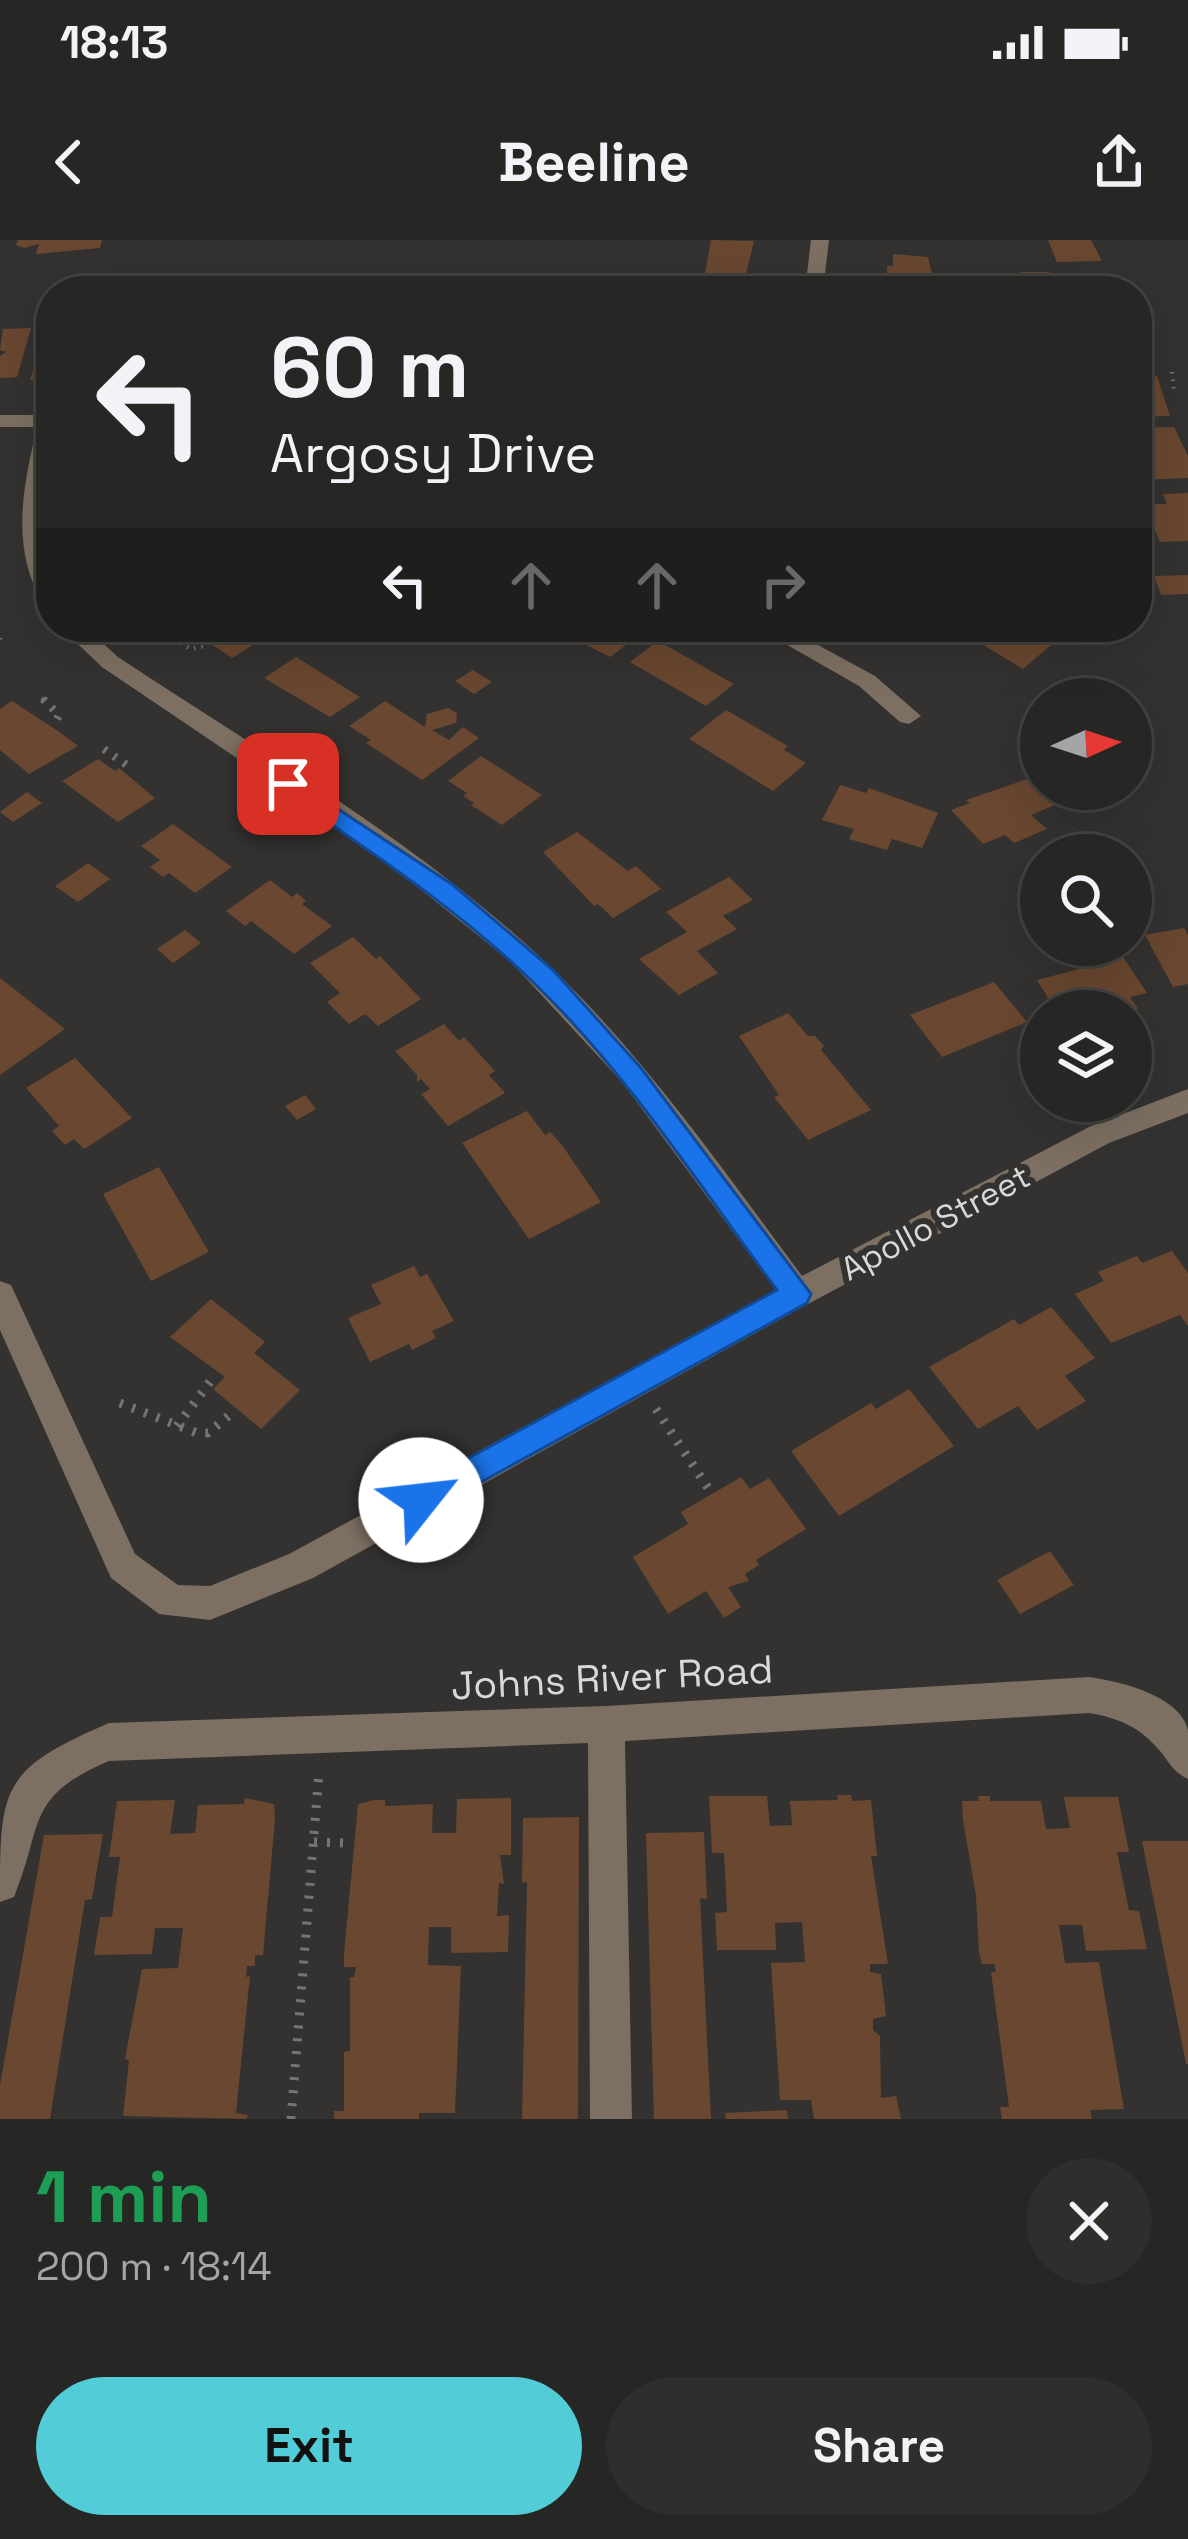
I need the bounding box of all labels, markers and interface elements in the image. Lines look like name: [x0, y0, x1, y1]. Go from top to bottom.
text: 18:13: [60, 14, 168, 71]
text: Beeline: [498, 128, 690, 197]
icon: back: [36, 129, 102, 195]
icon: share: [1086, 129, 1152, 195]
text: 60 m: [270, 314, 469, 422]
icon: left: [72, 324, 228, 480]
text: Argosy Drive: [270, 419, 596, 488]
icon: left: [372, 552, 438, 618]
icon: ahead: [498, 552, 564, 618]
icon: ahead: [624, 552, 690, 618]
icon: right: [750, 552, 816, 618]
north arrow: [1020, 678, 1152, 810]
map controls: [1020, 678, 1152, 1122]
pin: [237, 733, 339, 835]
icon: arrive: [255, 751, 321, 817]
button: search: [1020, 834, 1152, 966]
button: layers: [1020, 990, 1152, 1122]
street label: Apollo Street: [834, 1155, 1037, 1290]
position arrow: [358, 1437, 484, 1563]
street label: Johns River Road: [450, 1645, 774, 1710]
text: 1 min: [36, 2151, 212, 2243]
button: close: [1026, 2158, 1152, 2284]
text: 200 m · 18:14: [36, 2242, 272, 2291]
button: Exit: [36, 2377, 582, 2515]
button: Share: [606, 2377, 1152, 2515]

